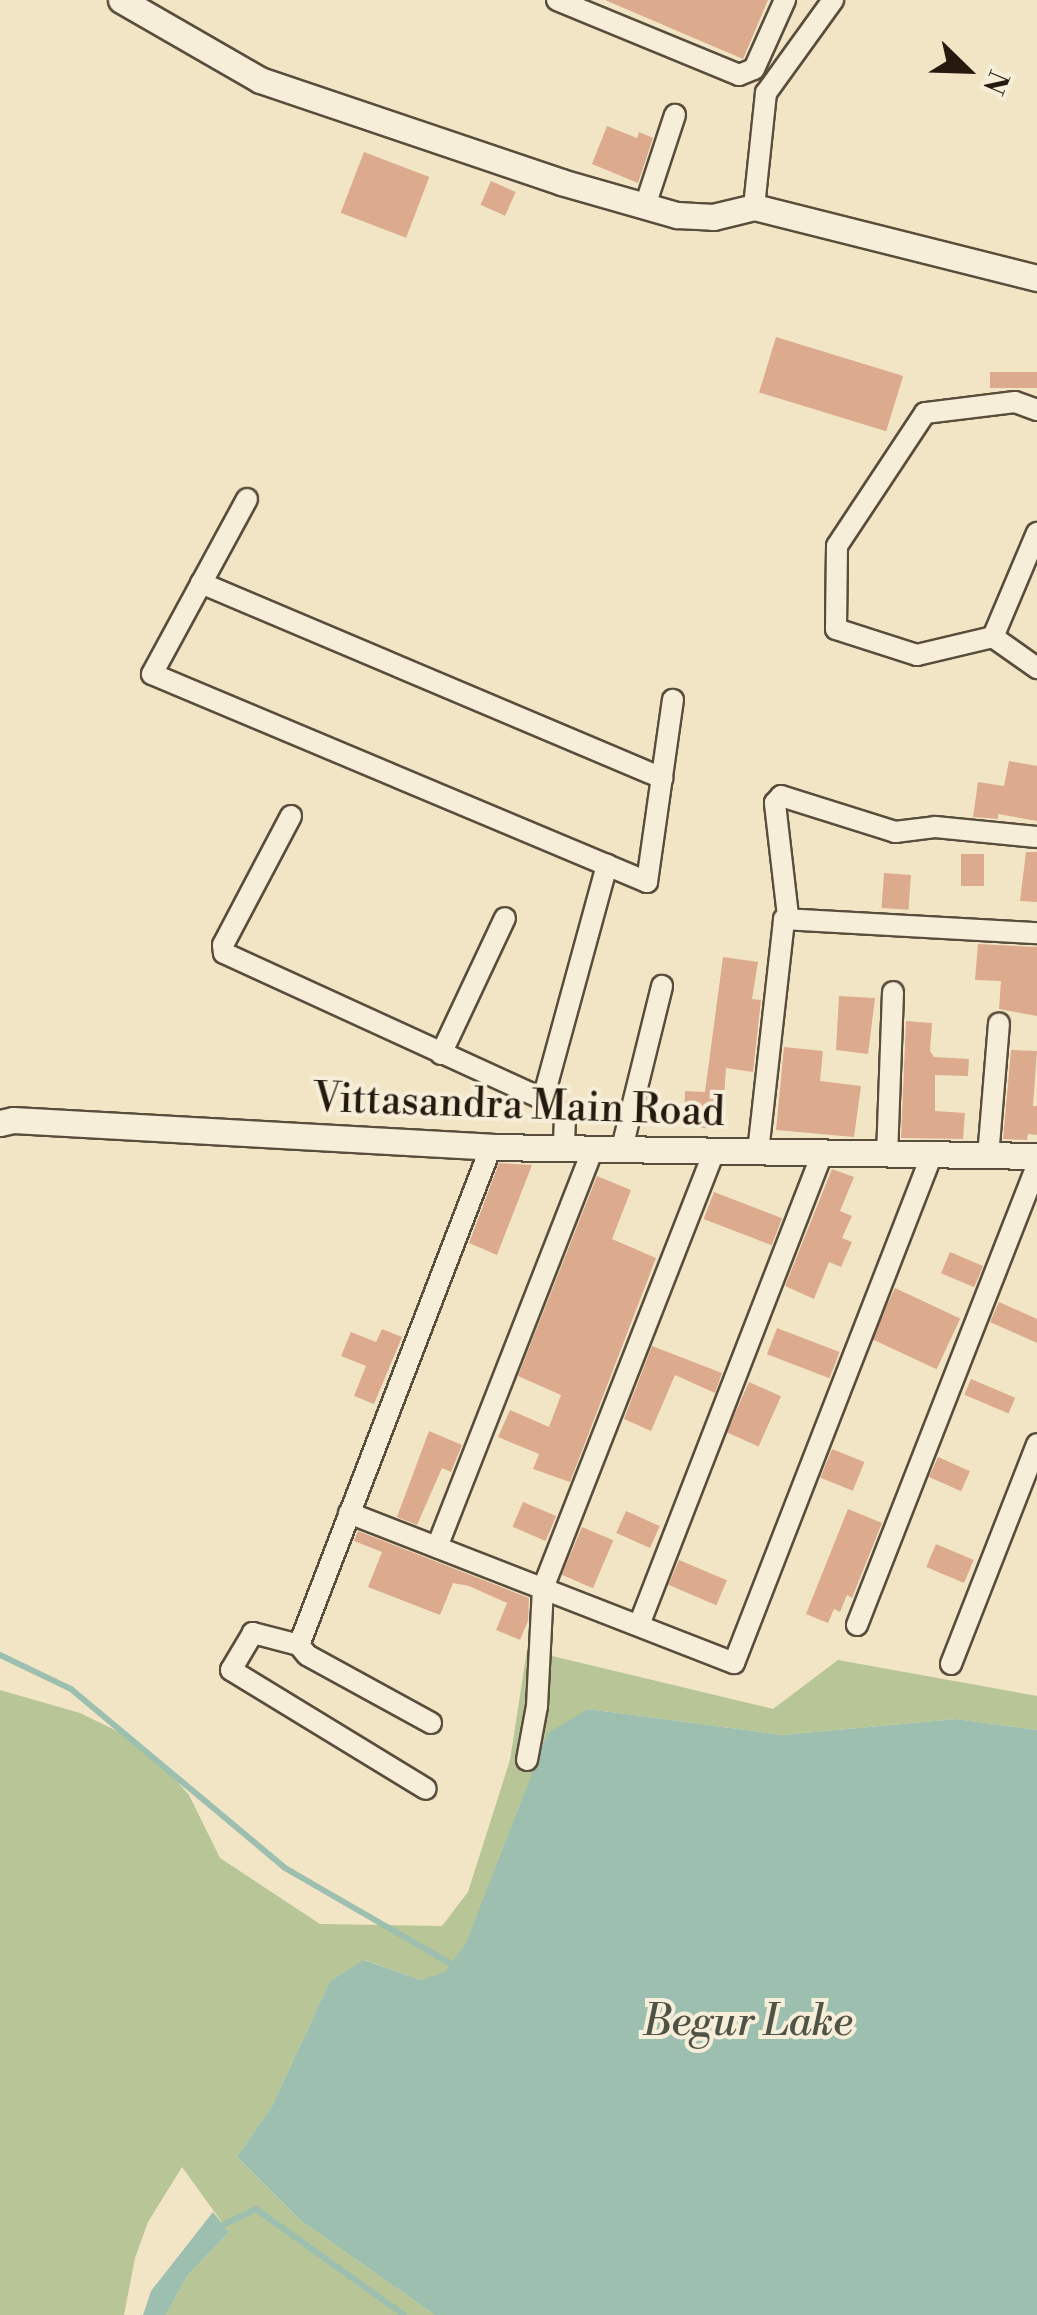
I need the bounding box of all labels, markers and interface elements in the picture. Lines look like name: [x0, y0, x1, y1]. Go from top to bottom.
north arrow: [917, 20, 1017, 120]
text: N: [975, 65, 1016, 99]
street label: Vittasandra Main Road: [312, 1075, 726, 1137]
water label: Begur Lake: [643, 1998, 853, 2048]

